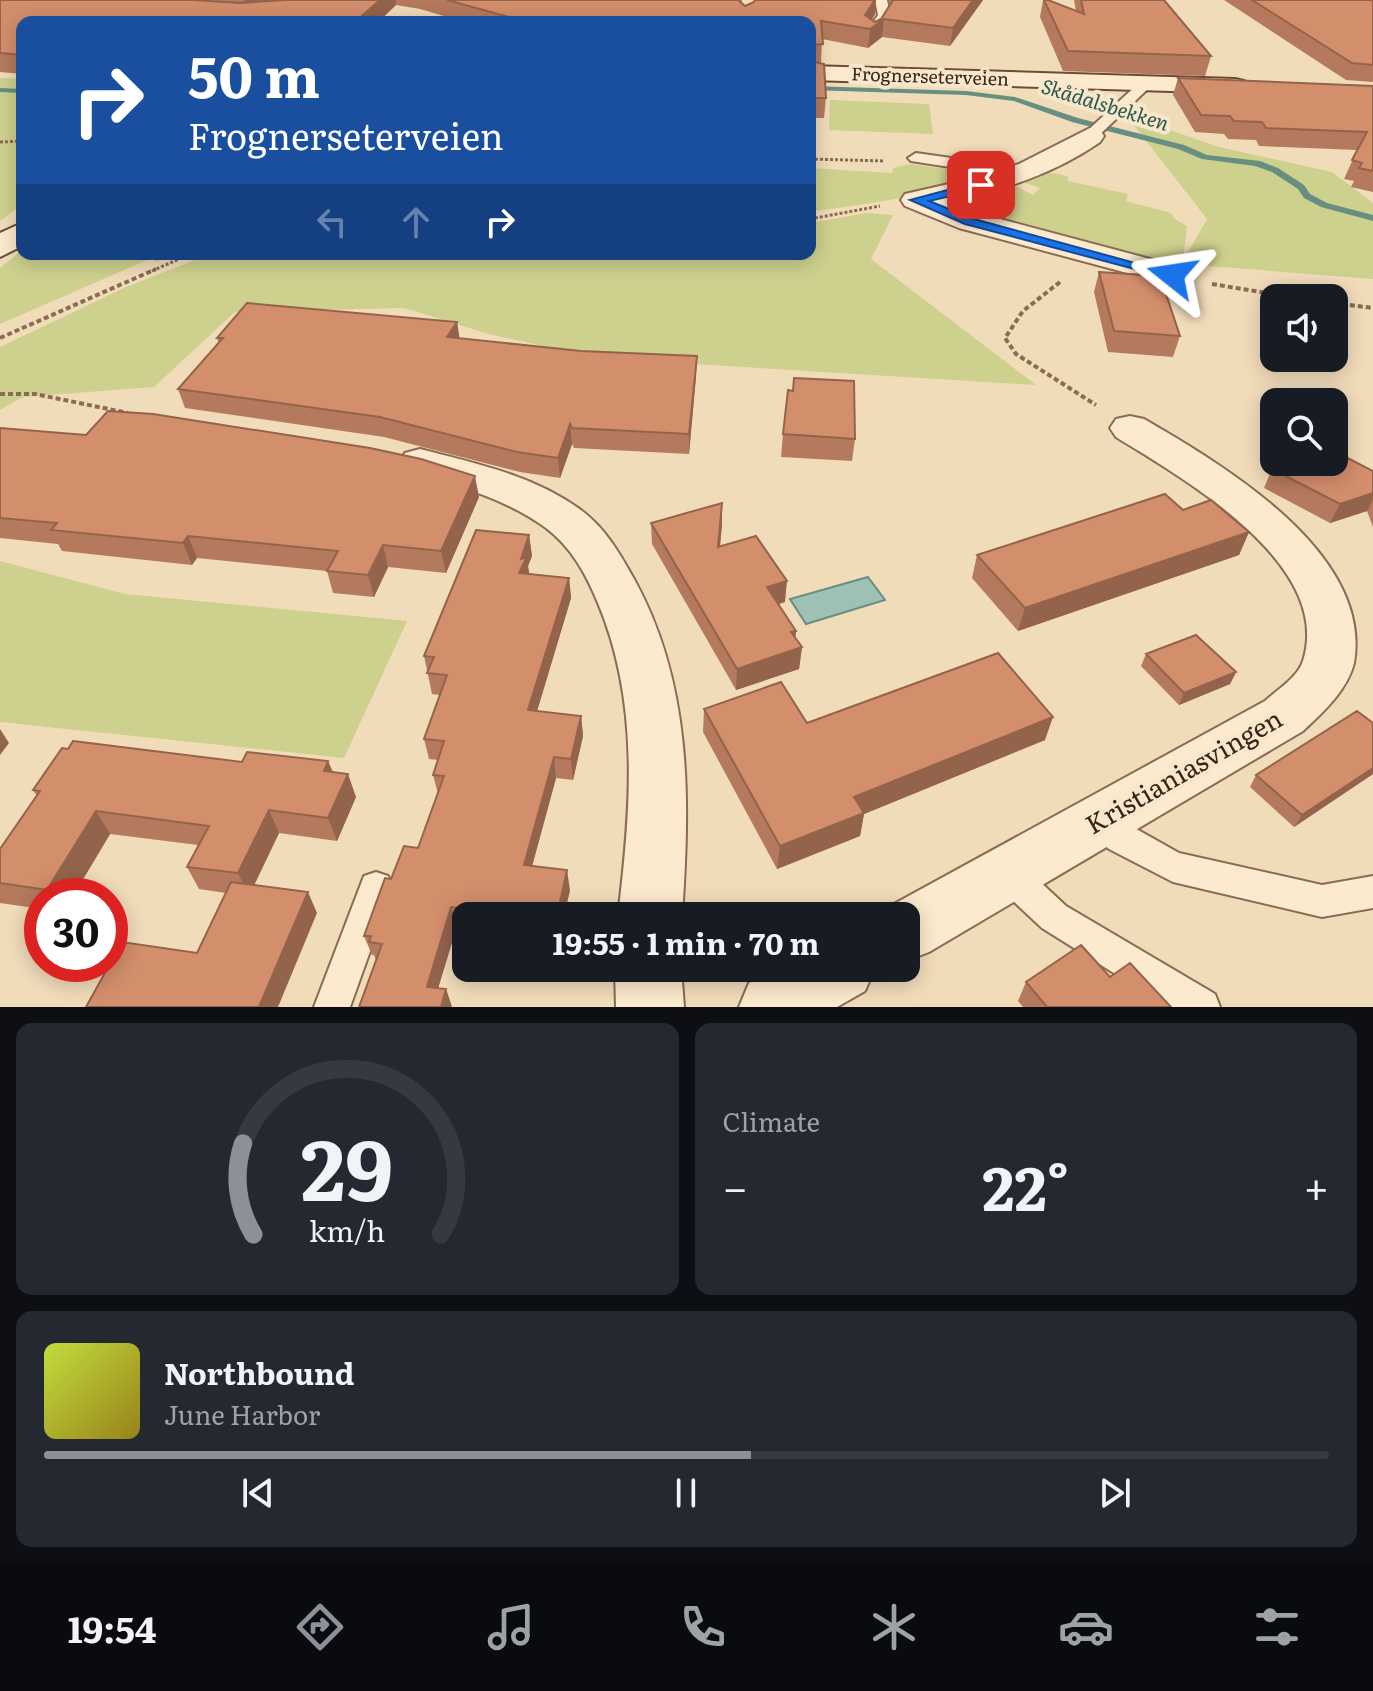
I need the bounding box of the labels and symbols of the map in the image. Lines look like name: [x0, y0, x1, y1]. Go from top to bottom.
street label: Frognerseterveien: [851, 59, 1009, 92]
water label: Skådalsbekken: [1038, 69, 1173, 137]
pin: [947, 151, 1015, 219]
position arrow: [1130, 233, 1214, 317]
street label: Kristianiasvingen: [1077, 698, 1289, 842]
speed limit sign: 30: [24, 878, 128, 982]

